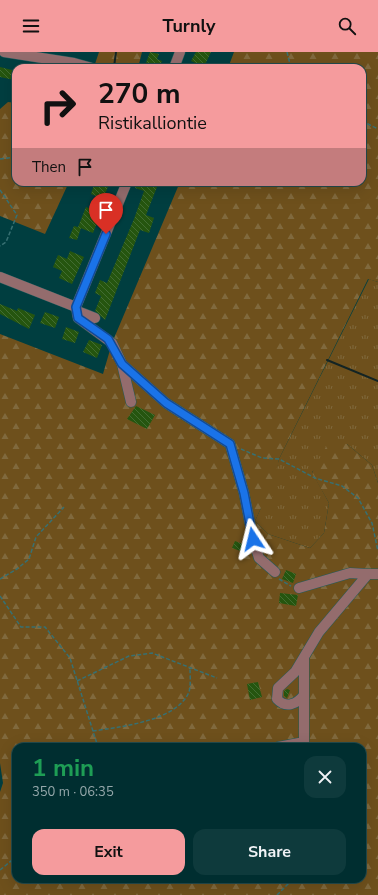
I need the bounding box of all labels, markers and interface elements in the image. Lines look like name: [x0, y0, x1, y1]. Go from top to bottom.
text: Turnly: [163, 14, 215, 38]
icon: menu: [20, 15, 42, 37]
icon: search: [336, 15, 358, 37]
text: 270 m: [98, 75, 181, 113]
icon: right: [32, 80, 84, 132]
text: Ristikalliontie: [98, 111, 207, 135]
icon: arrive: [74, 156, 96, 178]
text: Then: [32, 157, 66, 177]
pin: [89, 193, 123, 234]
icon: arrive: [95, 199, 117, 221]
position arrow: [232, 518, 274, 560]
text: 1 min: [32, 752, 94, 784]
button: close: [304, 756, 346, 798]
text: 350 m · 06:35: [32, 783, 114, 801]
button: Exit: [32, 829, 185, 875]
button: Share: [193, 829, 346, 875]

